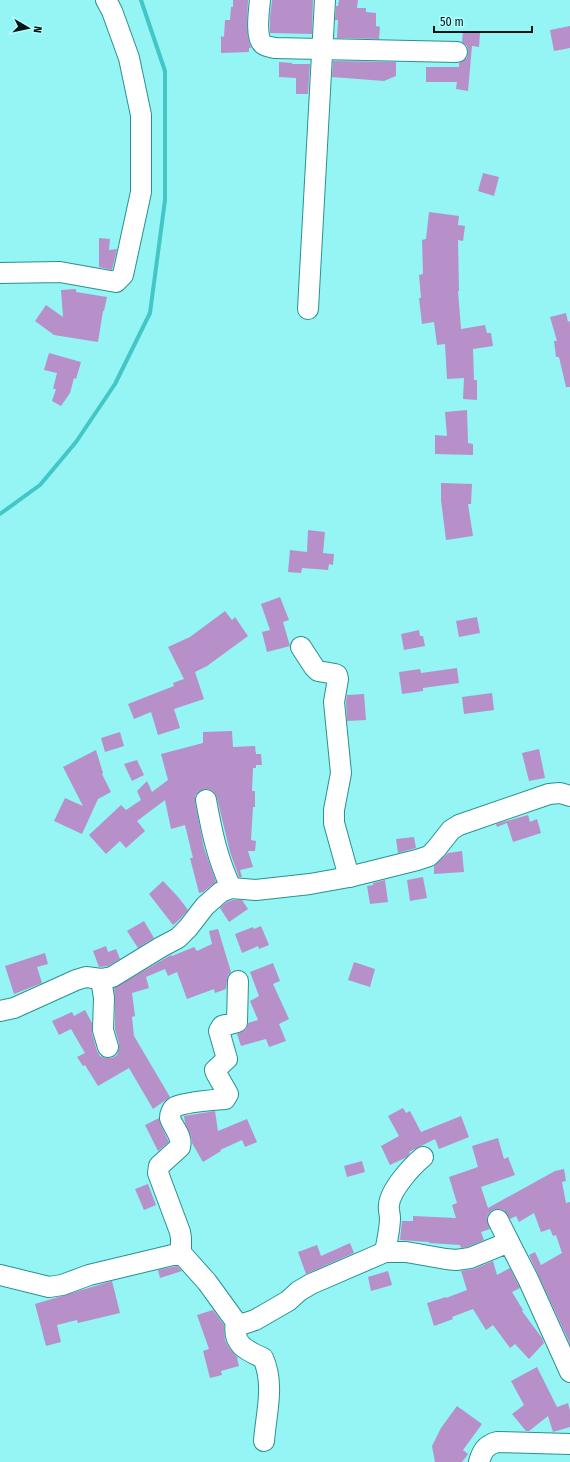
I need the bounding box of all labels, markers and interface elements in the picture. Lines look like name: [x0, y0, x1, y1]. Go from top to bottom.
north arrow: [8, 8, 48, 48]
scale bar: [434, 8, 532, 34]
text: 50 m: [440, 15, 464, 29]
text: N: [30, 25, 44, 34]

